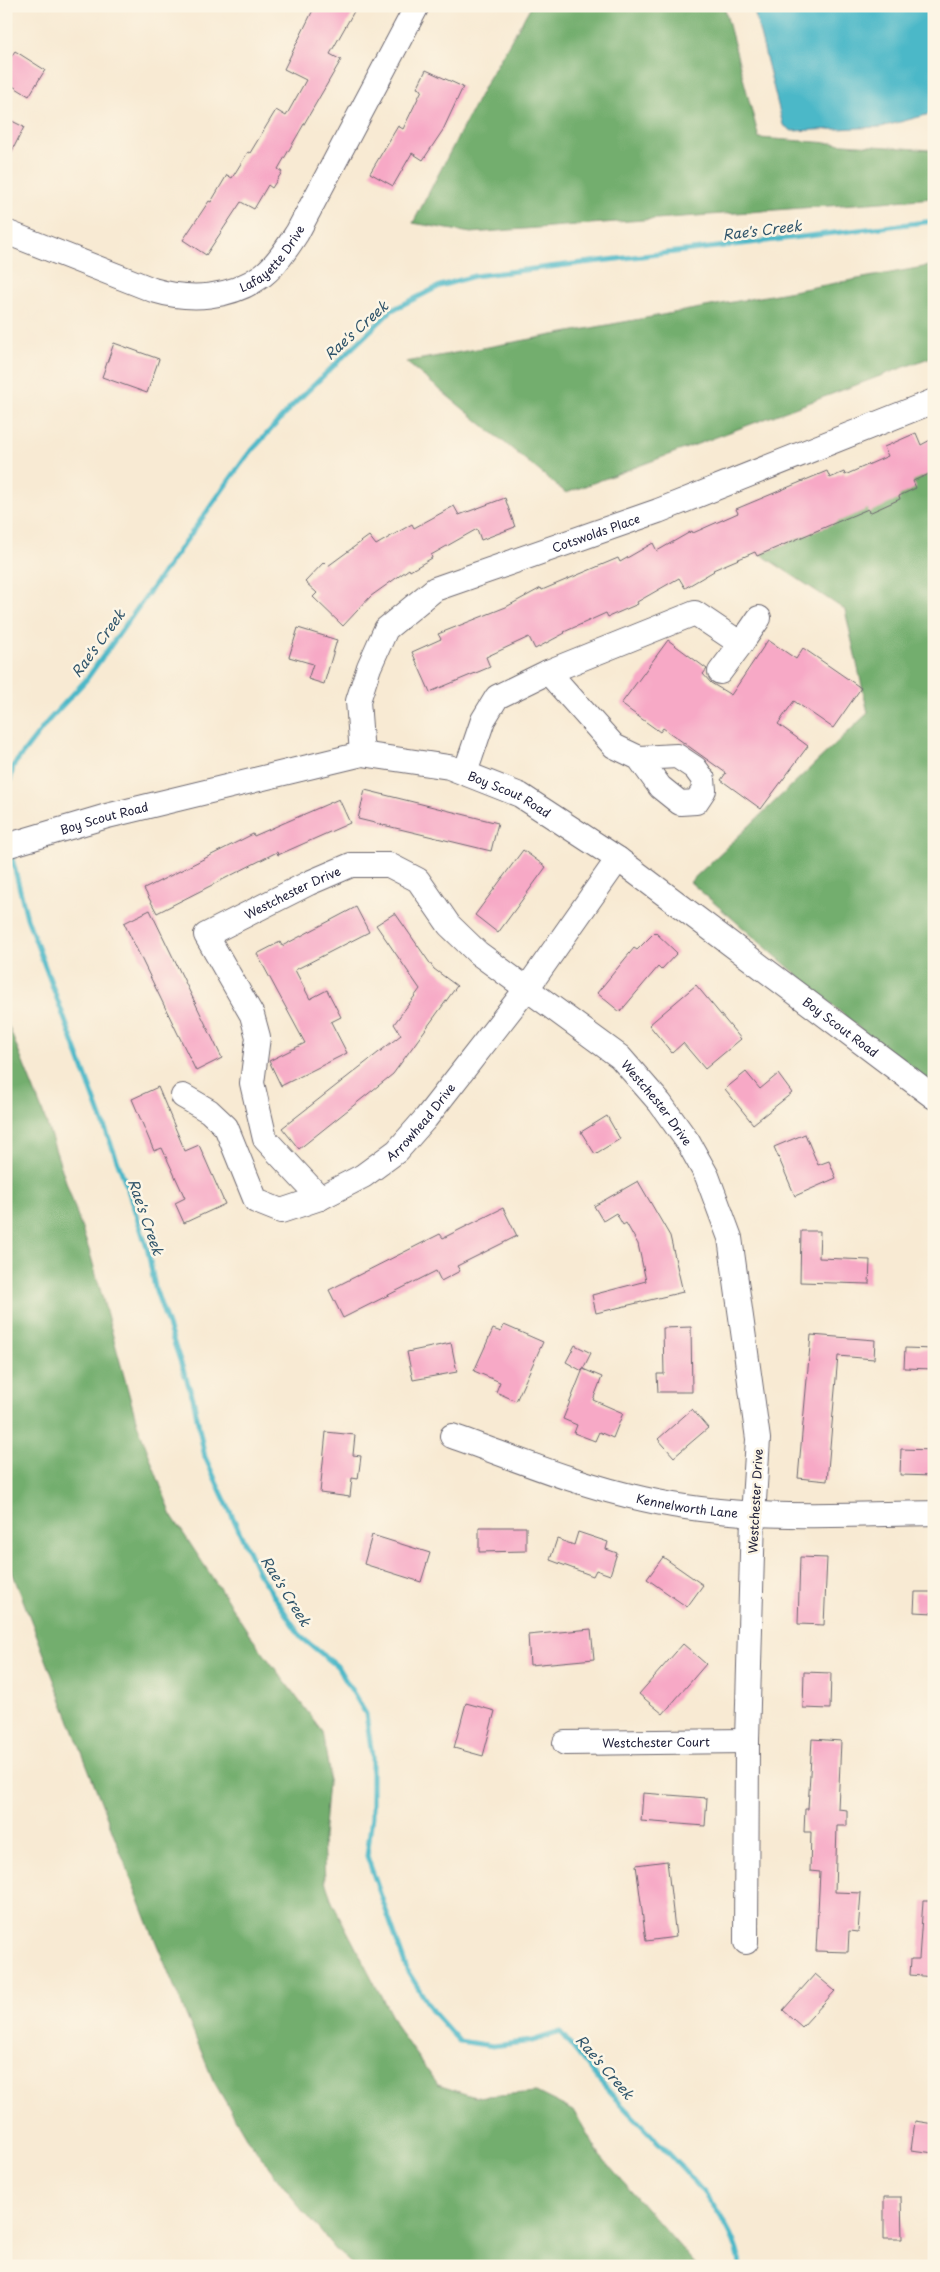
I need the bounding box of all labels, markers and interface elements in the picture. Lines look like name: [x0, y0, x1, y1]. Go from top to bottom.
water label: Rae's Creek: [721, 215, 804, 245]
street label: Lafayette Drive: [236, 222, 309, 296]
water label: Rae's Creek: [319, 295, 394, 364]
street label: Cotswolds Place: [549, 509, 642, 556]
water label: Rae's Creek: [66, 603, 131, 681]
street label: Boy Scout Road: [465, 766, 554, 822]
street label: Boy Scout Road: [58, 797, 150, 838]
street label: Westchester Drive: [241, 861, 344, 923]
street label: Boy Scout Road: [799, 992, 882, 1061]
street label: Westchester Drive: [617, 1056, 697, 1149]
street label: Arrowhead Drive: [382, 1079, 459, 1165]
water label: Rae's Creek: [123, 1176, 169, 1259]
street label: Westchester Drive: [743, 1448, 767, 1554]
street label: Kennelworth Lane: [635, 1489, 739, 1522]
water label: Rae's Creek: [256, 1552, 317, 1632]
street label: Westchester Court: [602, 1732, 710, 1752]
water label: Rae's Creek: [571, 2030, 640, 2105]

